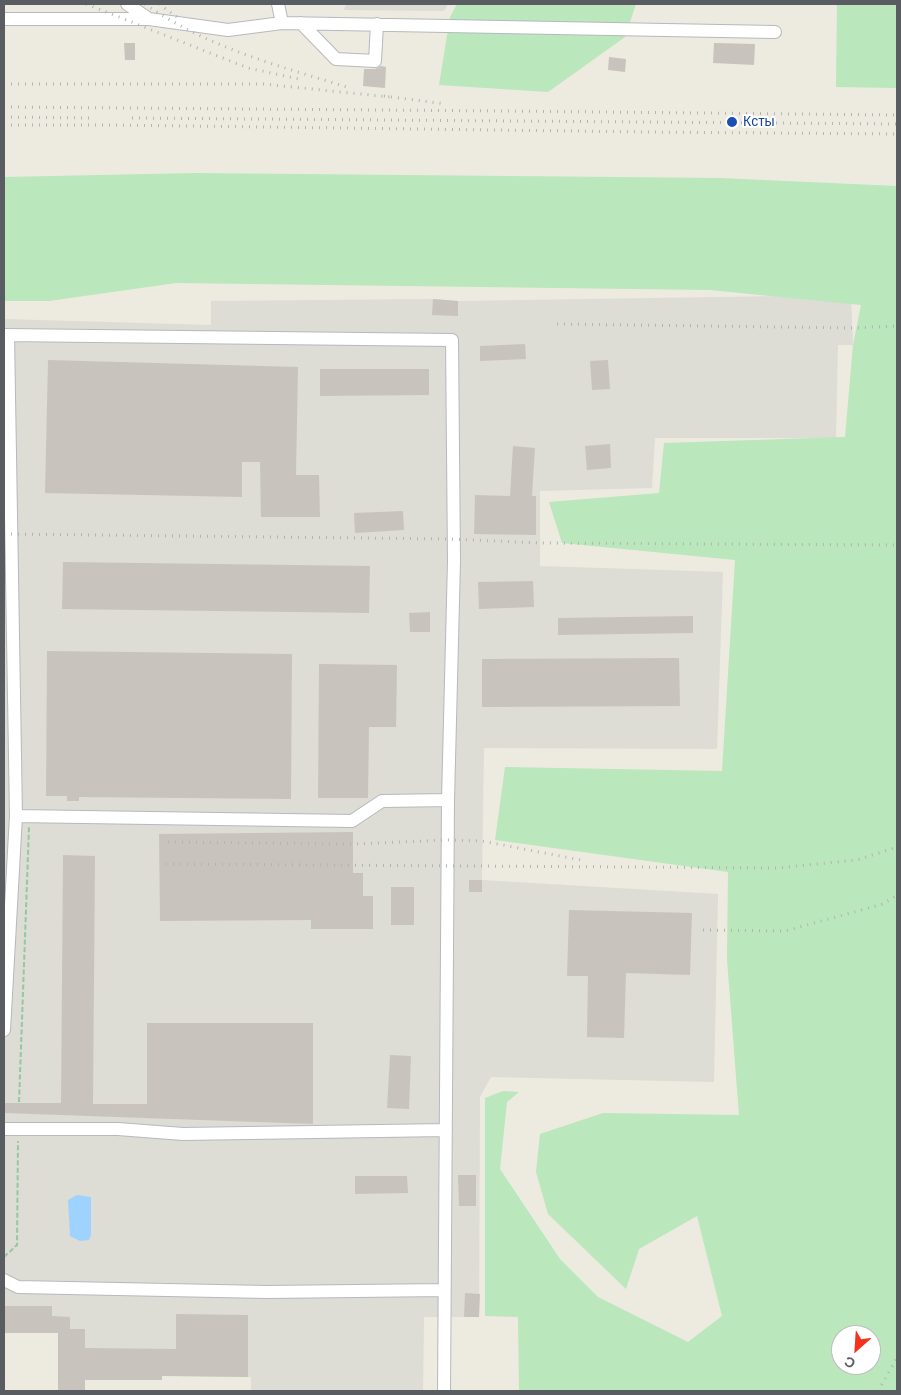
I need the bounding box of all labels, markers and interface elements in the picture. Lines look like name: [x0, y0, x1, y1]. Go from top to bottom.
place label: Ксты: [743, 114, 775, 130]
marker: Ксты: [725, 115, 739, 129]
north arrow: [831, 1325, 881, 1375]
text: С: [841, 1352, 858, 1373]

